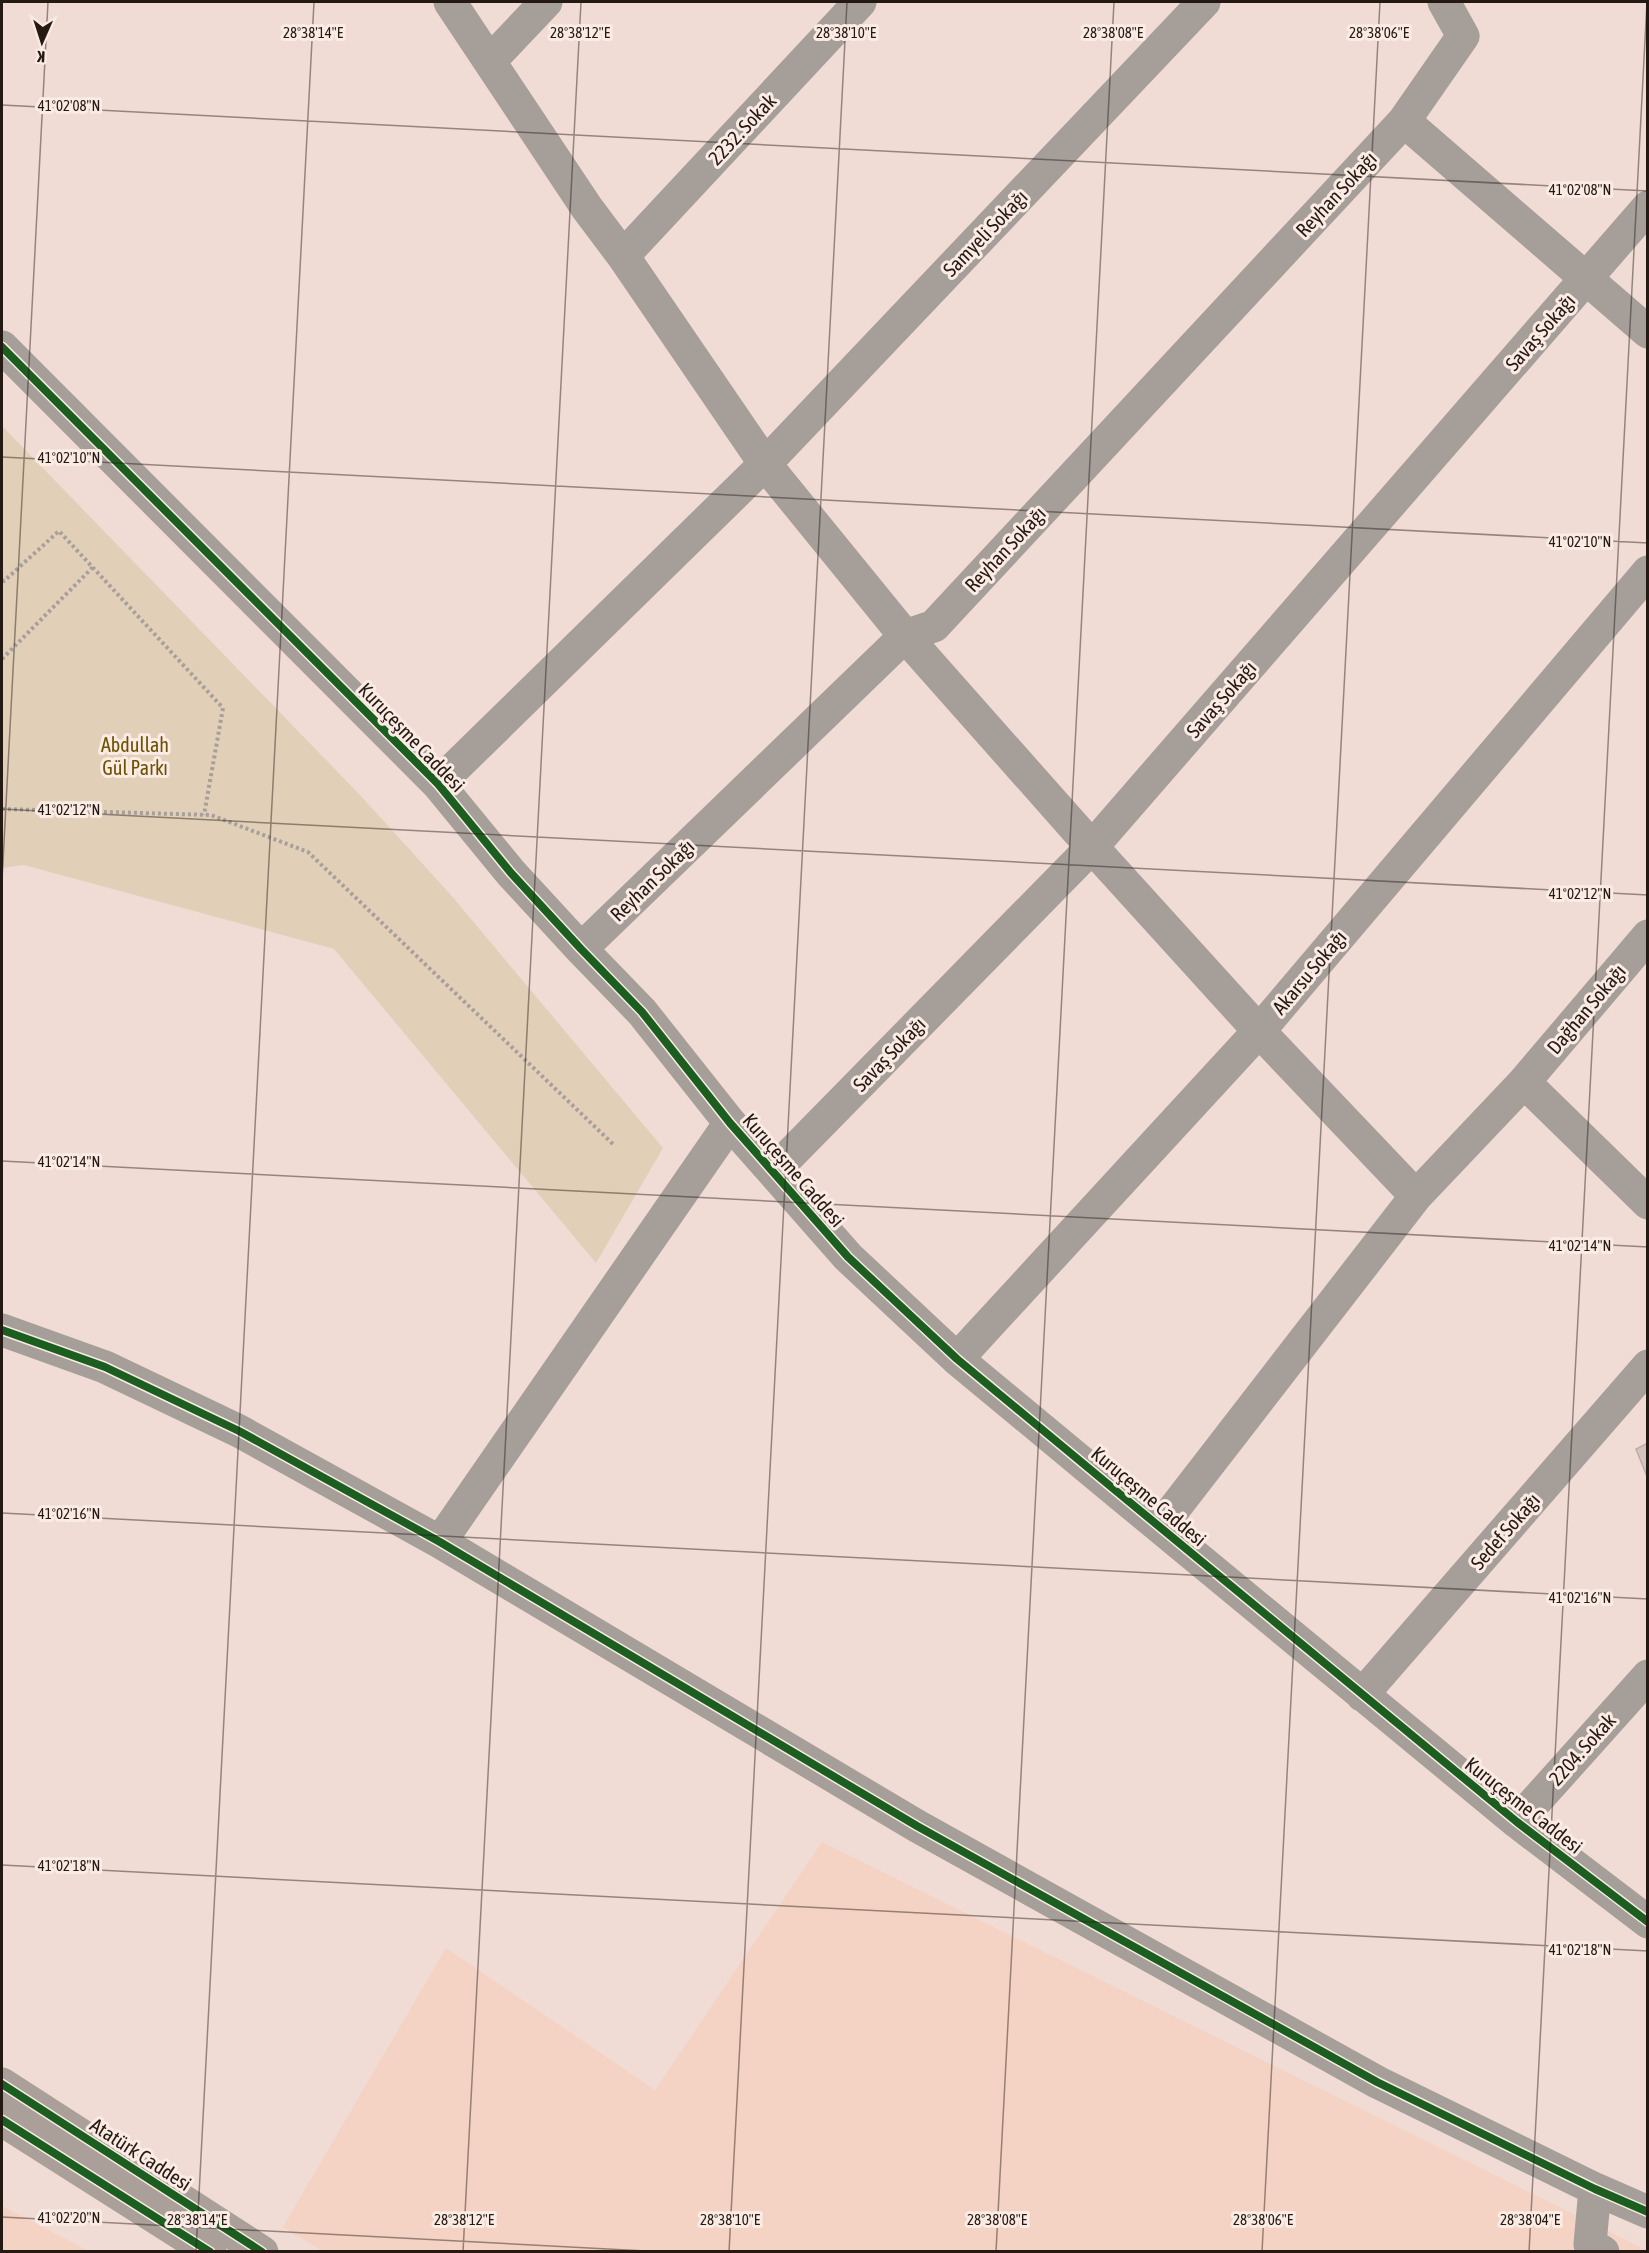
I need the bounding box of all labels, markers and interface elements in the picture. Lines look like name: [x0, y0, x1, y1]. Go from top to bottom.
north arrow: [12, 12, 72, 72]
text: 28°38'14"E: [283, 24, 344, 41]
text: 28°38'12"E: [550, 24, 611, 41]
text: 28°38'10"E: [816, 24, 877, 41]
text: 28°38'08"E: [1083, 24, 1144, 41]
text: 28°38'06"E: [1349, 24, 1410, 41]
text: K: [37, 48, 46, 66]
street label: 2232. Sokak: [703, 89, 781, 169]
text: 41°02'08"N: [38, 97, 100, 114]
street label: Reyhan Sokağı: [1291, 147, 1381, 241]
text: 41°02'08"N: [1549, 181, 1611, 198]
street label: Samyeli Sokağı: [938, 185, 1032, 281]
street label: Savaş Sokağı: [1501, 289, 1579, 375]
text: 41°02'10"N: [38, 449, 100, 466]
street label: Reyhan Sokağı: [960, 502, 1050, 596]
text: 41°02'10"N: [1549, 533, 1611, 550]
street label: Savaş Sokağı: [1182, 656, 1260, 742]
street label: Kuruçeşme Caddesi: [354, 678, 470, 796]
park label: Abdullah Gül Parkı: [101, 733, 169, 779]
text: 41°02'12"N: [38, 801, 100, 818]
street label: Reyhan Sokağı: [605, 834, 699, 926]
text: 41°02'12"N: [1549, 885, 1611, 902]
street label: Akarsu Sokağı: [1267, 925, 1351, 1019]
street label: Dağhan Sokağı: [1542, 960, 1630, 1058]
street label: Savaş Sokağı: [848, 1012, 930, 1096]
street label: Kuruçeşme Caddesi: [739, 1109, 849, 1231]
text: 41°02'14"N: [38, 1153, 100, 1170]
text: 41°02'14"N: [1549, 1237, 1611, 1254]
street label: Kuruçeşme Caddesi: [1087, 1441, 1211, 1551]
street label: Sedef Sokağı: [1466, 1488, 1544, 1574]
text: 41°02'16"N: [38, 1505, 100, 1522]
text: 41°02'16"N: [1549, 1589, 1611, 1606]
street label: 2204. Sokak: [1544, 1708, 1620, 1790]
street label: Kuruçeşme Caddesi: [1461, 1752, 1587, 1858]
text: 41°02'18"N: [38, 1857, 100, 1874]
text: 41°02'18"N: [1549, 1941, 1611, 1958]
street label: Atatürk Caddesi: [86, 2113, 196, 2195]
text: 41°02'20"N: [38, 2209, 100, 2226]
text: 28°38'14"E: [167, 2211, 228, 2228]
text: 28°38'12"E: [434, 2211, 495, 2228]
text: 28°38'10"E: [700, 2211, 761, 2228]
text: 28°38'08"E: [967, 2211, 1028, 2228]
text: 28°38'06"E: [1233, 2211, 1294, 2228]
text: 28°38'04"E: [1500, 2211, 1561, 2228]

